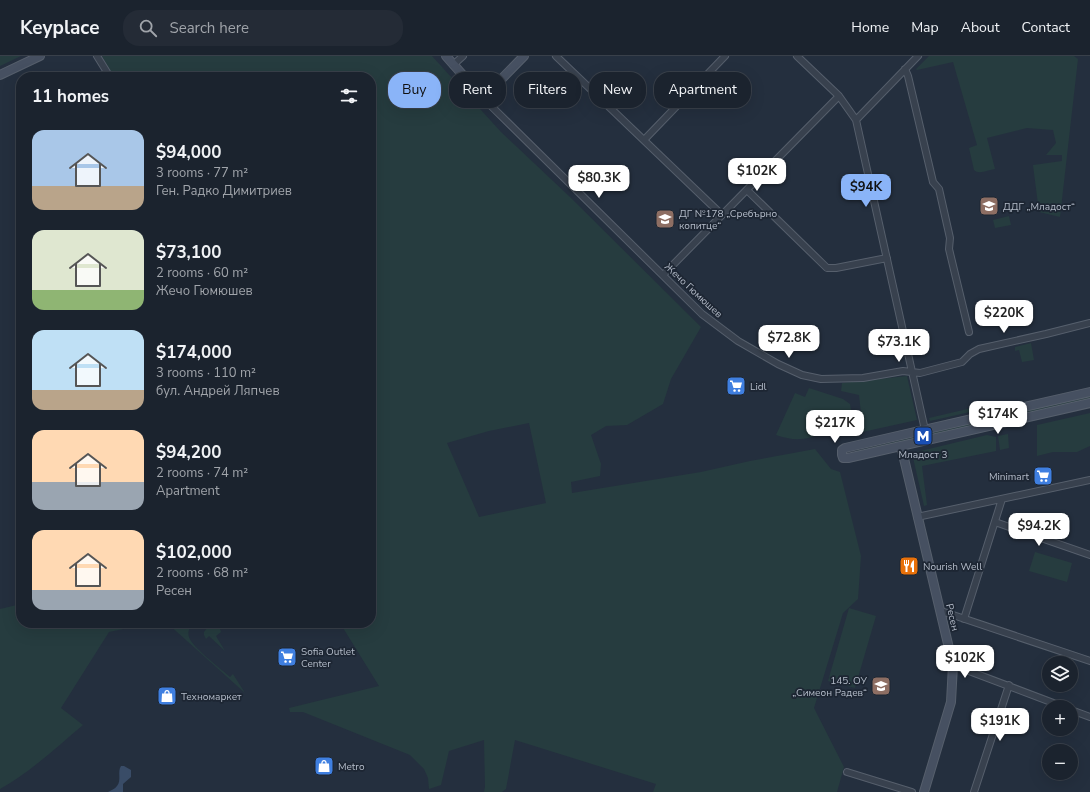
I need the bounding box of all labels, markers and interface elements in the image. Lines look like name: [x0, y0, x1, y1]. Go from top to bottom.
search box: [123, 10, 403, 46]
text: Keyplace: [20, 15, 99, 41]
icon: search: [137, 17, 159, 39]
text: Search here: [169, 18, 249, 38]
text: Home: [851, 18, 889, 37]
text: Map: [911, 18, 939, 37]
text: About: [961, 18, 1000, 37]
text: Contact: [1022, 18, 1070, 37]
chip: Buy: [388, 72, 441, 108]
chip: Rent: [449, 72, 506, 108]
chip: Filters: [514, 72, 581, 108]
chip: New: [589, 72, 646, 108]
chip: Apartment: [654, 72, 751, 108]
text: 11 homes: [32, 85, 109, 108]
icon: filters: [338, 85, 360, 107]
text: $94,000: [156, 141, 221, 164]
icon: home: [64, 146, 112, 194]
pin: $102K: [729, 158, 785, 192]
text: $102K: [737, 162, 777, 180]
text: 3 rooms · 77 m²: [156, 164, 248, 182]
pin: $80.3K: [566, 165, 632, 199]
text: $80.3K: [577, 169, 621, 187]
pin: $94K: [842, 174, 890, 208]
text: $94K: [850, 178, 882, 196]
text: Ген. Радко Димитриев: [156, 182, 292, 200]
school or university icon: ДДГ „Младост“: [978, 195, 1000, 217]
place label: ДДГ „Младост“: [1003, 200, 1075, 214]
place label: ДГ №178 „Сребърно копитце“: [679, 207, 777, 233]
school or university icon: ДГ №178 „Сребърно копитце“: [654, 208, 676, 230]
text: $73,100: [156, 241, 221, 264]
icon: home: [64, 246, 112, 294]
street label: Жечо Гюмюшев: [661, 260, 726, 322]
text: 2 rooms · 60 m²: [156, 264, 248, 282]
text: Жечо Гюмюшев: [156, 282, 253, 300]
pin: $220K: [976, 300, 1032, 334]
text: $220K: [984, 304, 1024, 322]
pin: $72.8K: [756, 325, 822, 359]
text: $72.8K: [767, 329, 811, 347]
pin: $73.1K: [866, 329, 932, 363]
text: $73.1K: [877, 333, 921, 351]
text: $174,000: [156, 341, 232, 364]
icon: home: [64, 346, 112, 394]
text: 3 rooms · 110 m²: [156, 364, 256, 382]
supermarket icon: Lidl: [725, 375, 747, 397]
place label: Lidl: [750, 380, 767, 394]
text: бул. Андрей Ляпчев: [156, 382, 280, 400]
pin: $174K: [970, 401, 1026, 435]
text: $174K: [978, 405, 1018, 423]
pin: $217K: [807, 410, 863, 444]
text: $217K: [815, 414, 855, 432]
metro station icon: Младост 3: [912, 425, 934, 447]
text: $94,200: [156, 441, 221, 464]
icon: home: [64, 446, 112, 494]
place label: Младост 3: [899, 448, 948, 462]
text: 2 rooms · 74 m²: [156, 464, 248, 482]
supermarket icon: Minimart: [1032, 465, 1054, 487]
place label: Minimart: [989, 470, 1029, 484]
text: Apartment: [156, 482, 219, 500]
pin: $94.2K: [1006, 513, 1072, 547]
text: $94.2K: [1017, 517, 1061, 535]
text: $102,000: [156, 541, 232, 564]
icon: home: [64, 546, 112, 594]
restaurant icon: Nourish Well: [898, 555, 920, 577]
place label: Nourish Well: [923, 560, 982, 574]
text: 2 rooms · 68 m²: [156, 564, 248, 582]
text: Ресен: [156, 582, 192, 600]
street label: Ресен: [942, 602, 962, 632]
place label: Sofia Outlet Center: [301, 645, 355, 671]
pin: $102K: [937, 645, 993, 679]
supermarket icon: Sofia Outlet Center: [276, 646, 298, 668]
text: $102K: [945, 649, 985, 667]
map controls: [1042, 656, 1078, 780]
button: layers: [1042, 656, 1078, 692]
place label: 145. ОУ „Симеон Радев“: [792, 674, 868, 700]
school or university icon: 145. ОУ „Симеон Радев“: [870, 675, 892, 697]
shop icon: Техномаркет: [156, 685, 178, 707]
place label: Техномаркет: [181, 690, 242, 704]
button: +: [1042, 700, 1078, 736]
pin: $191K: [972, 708, 1028, 742]
text: $191K: [980, 712, 1020, 730]
button: −: [1042, 744, 1078, 780]
shop icon: Metro: [313, 755, 335, 777]
place label: Metro: [338, 760, 365, 774]

